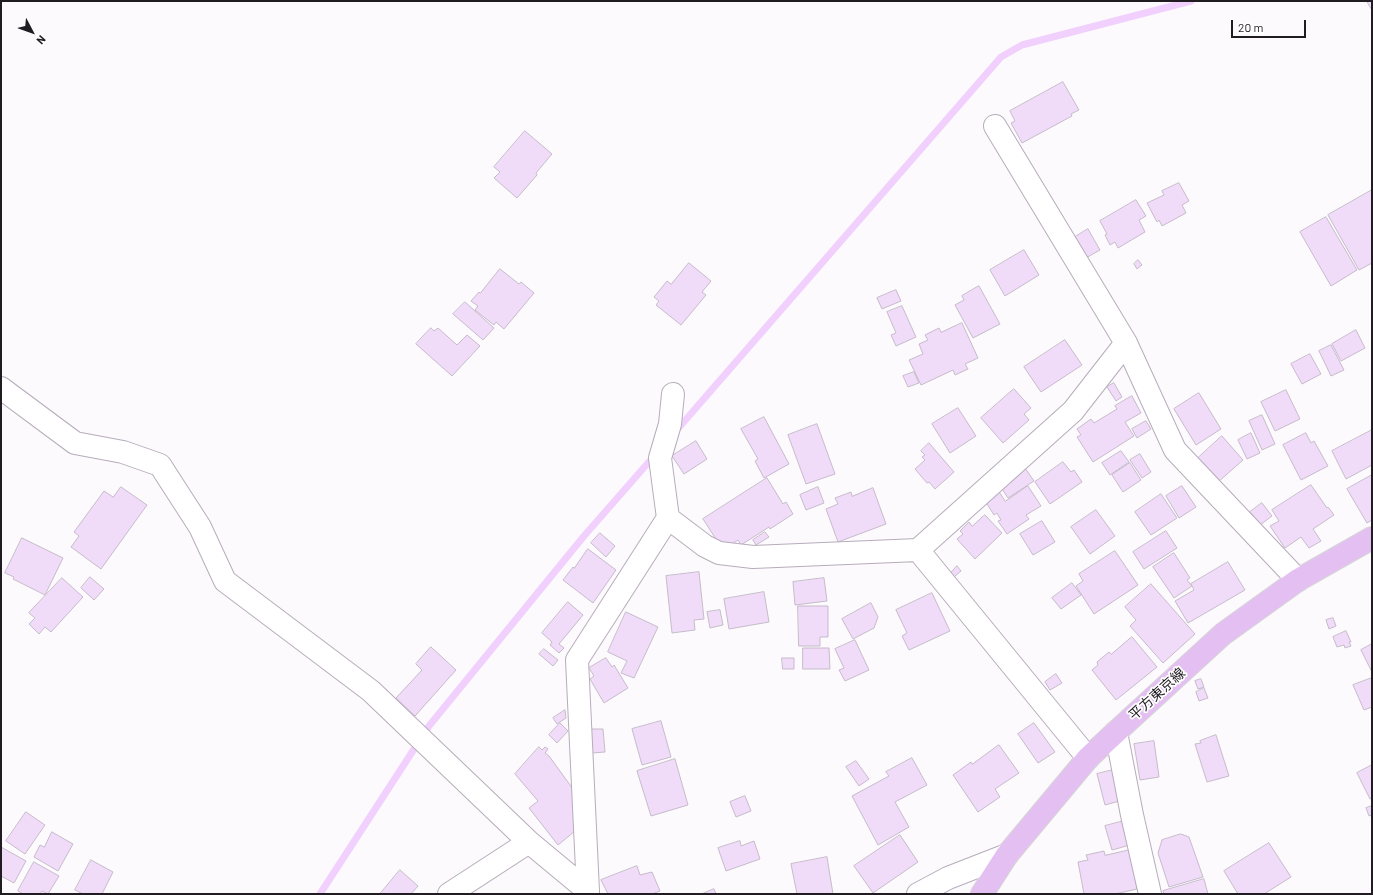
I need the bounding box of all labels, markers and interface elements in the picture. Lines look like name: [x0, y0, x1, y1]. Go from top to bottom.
north arrow: [12, 12, 52, 52]
scale bar: [1233, 12, 1308, 38]
text: 20 m: [1238, 20, 1264, 34]
text: N: [34, 33, 49, 47]
street label: 平方東京線: [1125, 664, 1189, 724]

